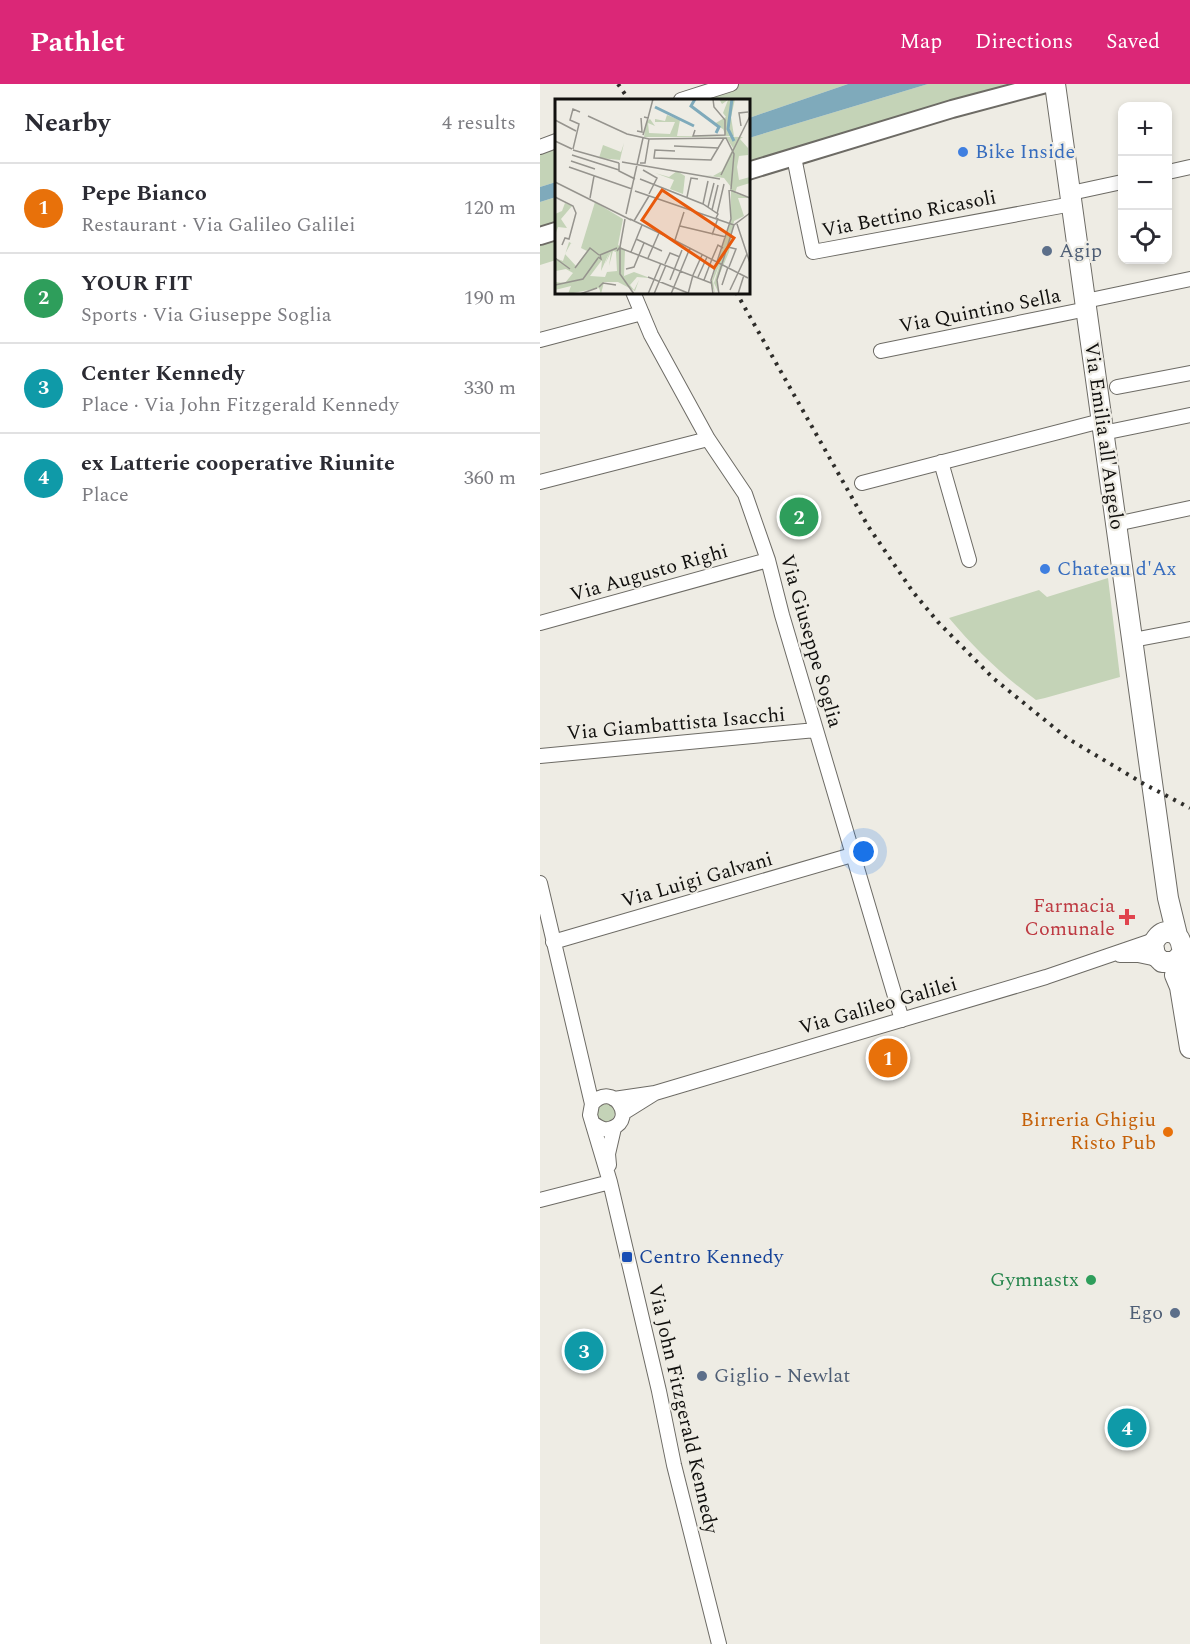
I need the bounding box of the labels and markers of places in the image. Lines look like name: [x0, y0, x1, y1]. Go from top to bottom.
place label: Bike Inside: [975, 137, 1075, 167]
marker: Bike Inside: [956, 145, 970, 159]
place label: Agip: [1059, 236, 1102, 266]
marker: Agip: [1040, 244, 1054, 258]
pin: 2: [780, 494, 818, 540]
place label: Chateau d'Ax: [1057, 554, 1176, 584]
marker: Chateau d'Ax: [1038, 562, 1052, 576]
place label: Farmacia Comunale: [1024, 891, 1115, 944]
marker: Farmacia Comunale: [1120, 910, 1134, 924]
pin: 1: [868, 1036, 908, 1080]
place label: Birreria Ghigiu Risto Pub: [1020, 1105, 1156, 1158]
marker: Birreria Ghigiu Risto Pub: [1161, 1125, 1175, 1139]
place label: Centro Kennedy: [639, 1242, 785, 1272]
marker: Centro Kennedy: [620, 1250, 634, 1264]
place label: Gymnastx: [990, 1265, 1079, 1295]
marker: Gymnastx: [1084, 1273, 1098, 1287]
place label: Ego: [1128, 1298, 1163, 1328]
marker: Ego: [1168, 1306, 1182, 1320]
pin: 3: [564, 1328, 603, 1374]
place label: Giglio - Newlat: [714, 1361, 850, 1391]
marker: Giglio - Newlat: [695, 1369, 709, 1383]
pin: 4: [1108, 1406, 1146, 1450]

